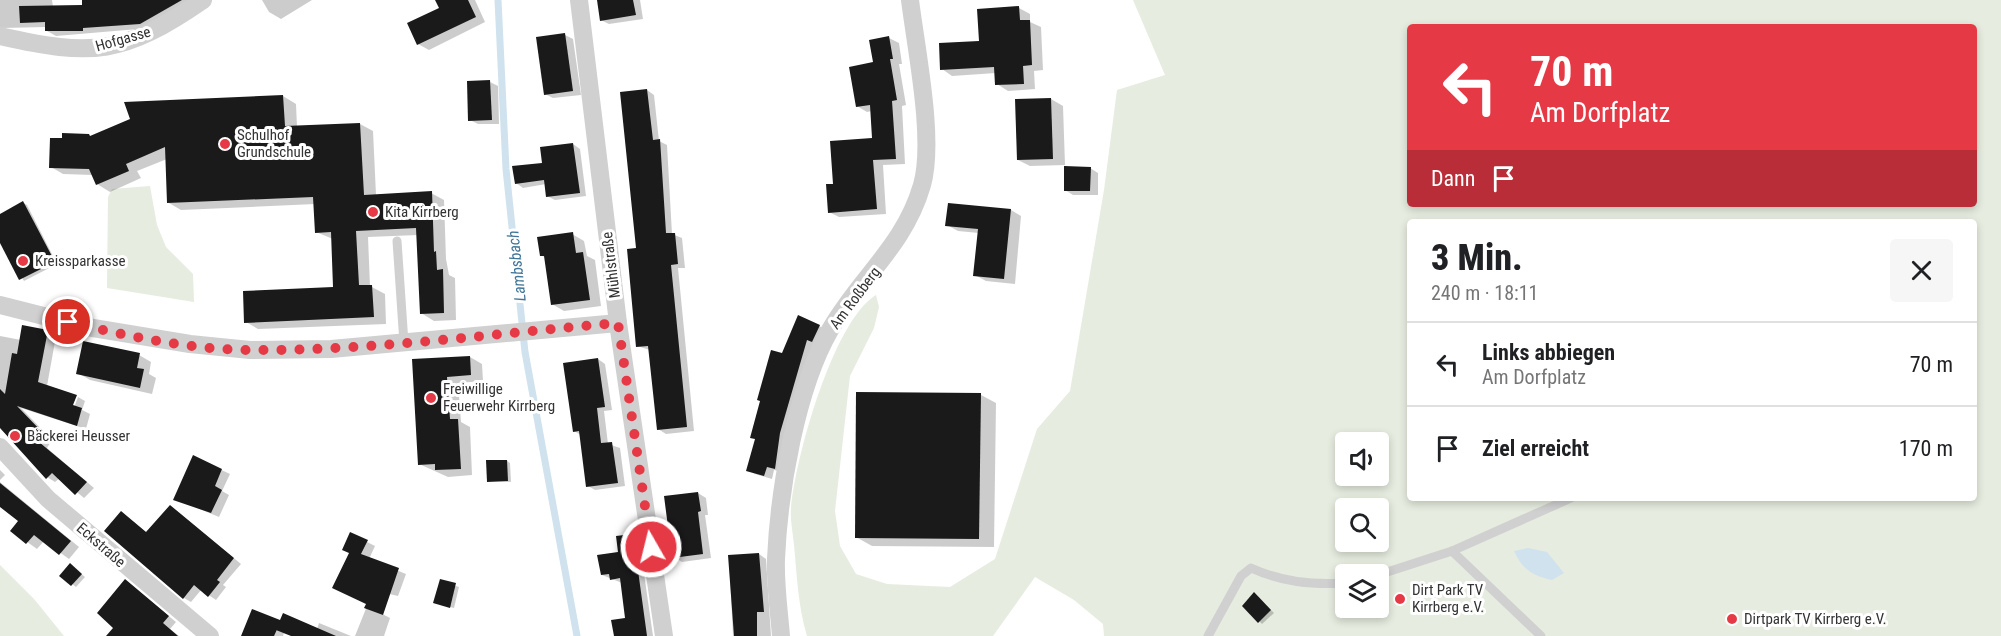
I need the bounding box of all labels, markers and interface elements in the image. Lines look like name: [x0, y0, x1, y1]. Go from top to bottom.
street label: Hofgasse: [93, 23, 153, 55]
text: 70 m: [1530, 47, 1613, 96]
icon: left: [1431, 48, 1509, 126]
text: Am Dorfplatz: [1530, 97, 1670, 129]
place label: Schulhof Grundschule: [237, 126, 311, 161]
marker: Schulhof Grundschule: [218, 137, 232, 151]
icon: arrive: [1487, 162, 1520, 195]
text: Dann: [1431, 166, 1475, 191]
place label: Kita Kirrberg: [385, 203, 459, 221]
marker: Kita Kirrberg: [366, 205, 380, 219]
water label: Lambsbach: [503, 230, 530, 302]
street label: Mühlstraße: [598, 231, 624, 299]
text: 3 Min.: [1431, 237, 1523, 279]
button: close: [1890, 239, 1953, 302]
place label: Kreissparkasse: [35, 252, 126, 270]
marker: Kreissparkasse: [16, 254, 30, 268]
street label: Am Roßberg: [826, 263, 884, 333]
text: 240 m · 18:11: [1431, 281, 1538, 305]
pin: [42, 296, 93, 347]
icon: arrive: [51, 305, 84, 338]
text: Links abbiegen: [1482, 340, 1615, 365]
icon: left: [1431, 348, 1464, 381]
text: 70 m: [1910, 352, 1953, 377]
text: Am Dorfplatz: [1482, 365, 1586, 389]
place label: Freiwillige Feuerwehr Kirrberg: [443, 380, 555, 415]
marker: Freiwillige Feuerwehr Kirrberg: [424, 391, 438, 405]
place label: Bäckerei Heusser: [27, 427, 131, 445]
marker: Bäckerei Heusser: [8, 429, 22, 443]
map controls: [1335, 432, 1389, 618]
button: sound: [1335, 432, 1389, 486]
icon: arrive: [1431, 432, 1464, 465]
text: Ziel erreicht: [1482, 436, 1589, 461]
text: 170 m: [1899, 436, 1953, 461]
button: search: [1335, 498, 1389, 552]
position arrow: [619, 515, 683, 579]
street label: Eckstraße: [73, 519, 129, 571]
button: layers: [1335, 564, 1389, 618]
place label: Dirt Park TV Kirrberg e.V.: [1412, 581, 1484, 616]
marker: Dirt Park TV Kirrberg e.V.: [1393, 592, 1407, 606]
place label: Dirtpark TV Kirrberg e.V.: [1744, 610, 1886, 628]
marker: Dirtpark TV Kirrberg e.V.: [1725, 612, 1739, 626]

